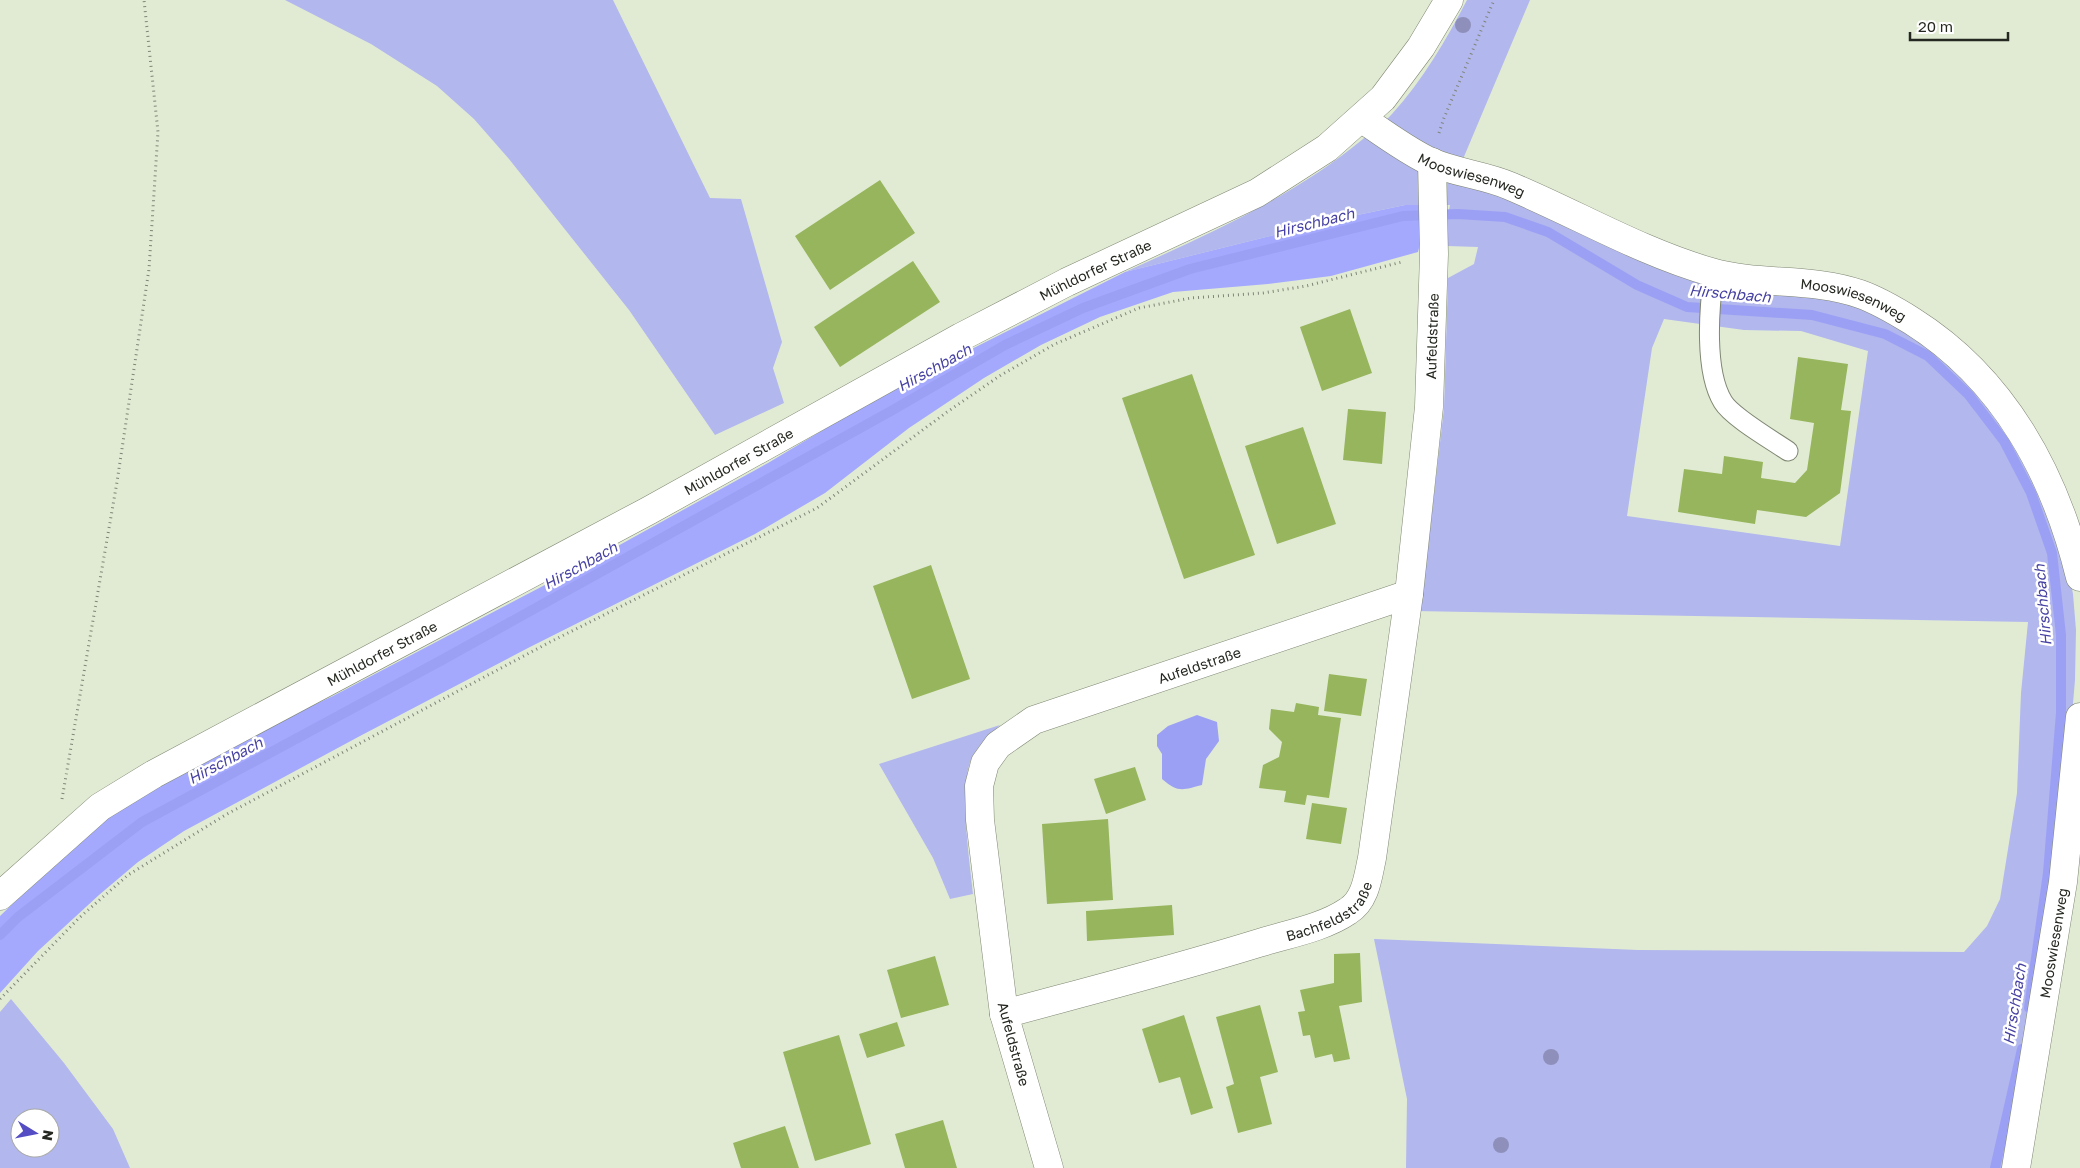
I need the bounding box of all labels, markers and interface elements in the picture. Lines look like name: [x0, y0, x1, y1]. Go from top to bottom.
scale bar: [1910, 10, 2008, 42]
text: 20 m: [1918, 17, 1953, 35]
street label: Mooswiesenweg: [1415, 149, 1528, 200]
water label: Hirschbach: [1272, 203, 1357, 241]
street label: Mühldorfer Straße: [1036, 235, 1154, 304]
street label: Mooswiesenweg: [1800, 274, 1910, 324]
water label: Hirschbach: [1689, 280, 1772, 306]
street label: Aufeldstraße: [1421, 293, 1441, 380]
water label: Hirschbach: [894, 339, 975, 395]
street label: Mühldorfer Straße: [681, 424, 796, 498]
water label: Hirschbach: [540, 537, 621, 593]
water label: Hirschbach: [2029, 563, 2055, 646]
street label: Mühldorfer Straße: [324, 617, 440, 689]
street label: Aufeldstraße: [1156, 643, 1243, 686]
water label: Hirschbach: [185, 733, 266, 787]
street label: Bachfeldstraße: [1284, 879, 1375, 944]
street label: Mooswiesenweg: [2036, 887, 2070, 999]
water label: Hirschbach: [1999, 961, 2029, 1046]
street label: Aufeldstraße: [995, 1000, 1033, 1088]
north arrow: [10, 1108, 60, 1158]
text: N: [39, 1129, 58, 1142]

